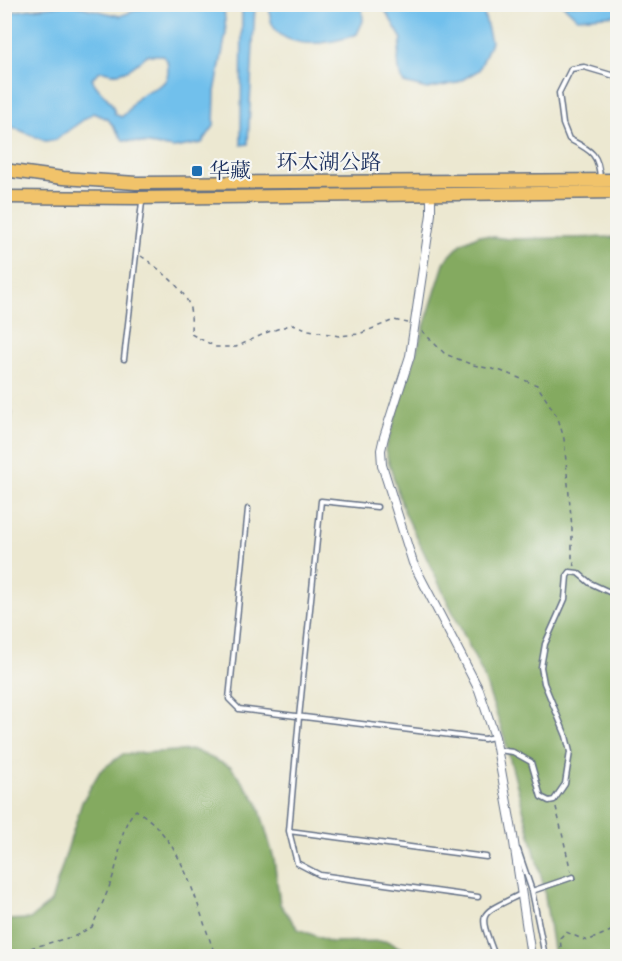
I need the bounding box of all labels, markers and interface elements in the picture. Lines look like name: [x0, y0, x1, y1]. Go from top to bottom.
street label: 环太湖公路: [277, 148, 382, 175]
place label: 华藏: [209, 157, 251, 184]
marker: 华藏: [190, 164, 204, 178]

